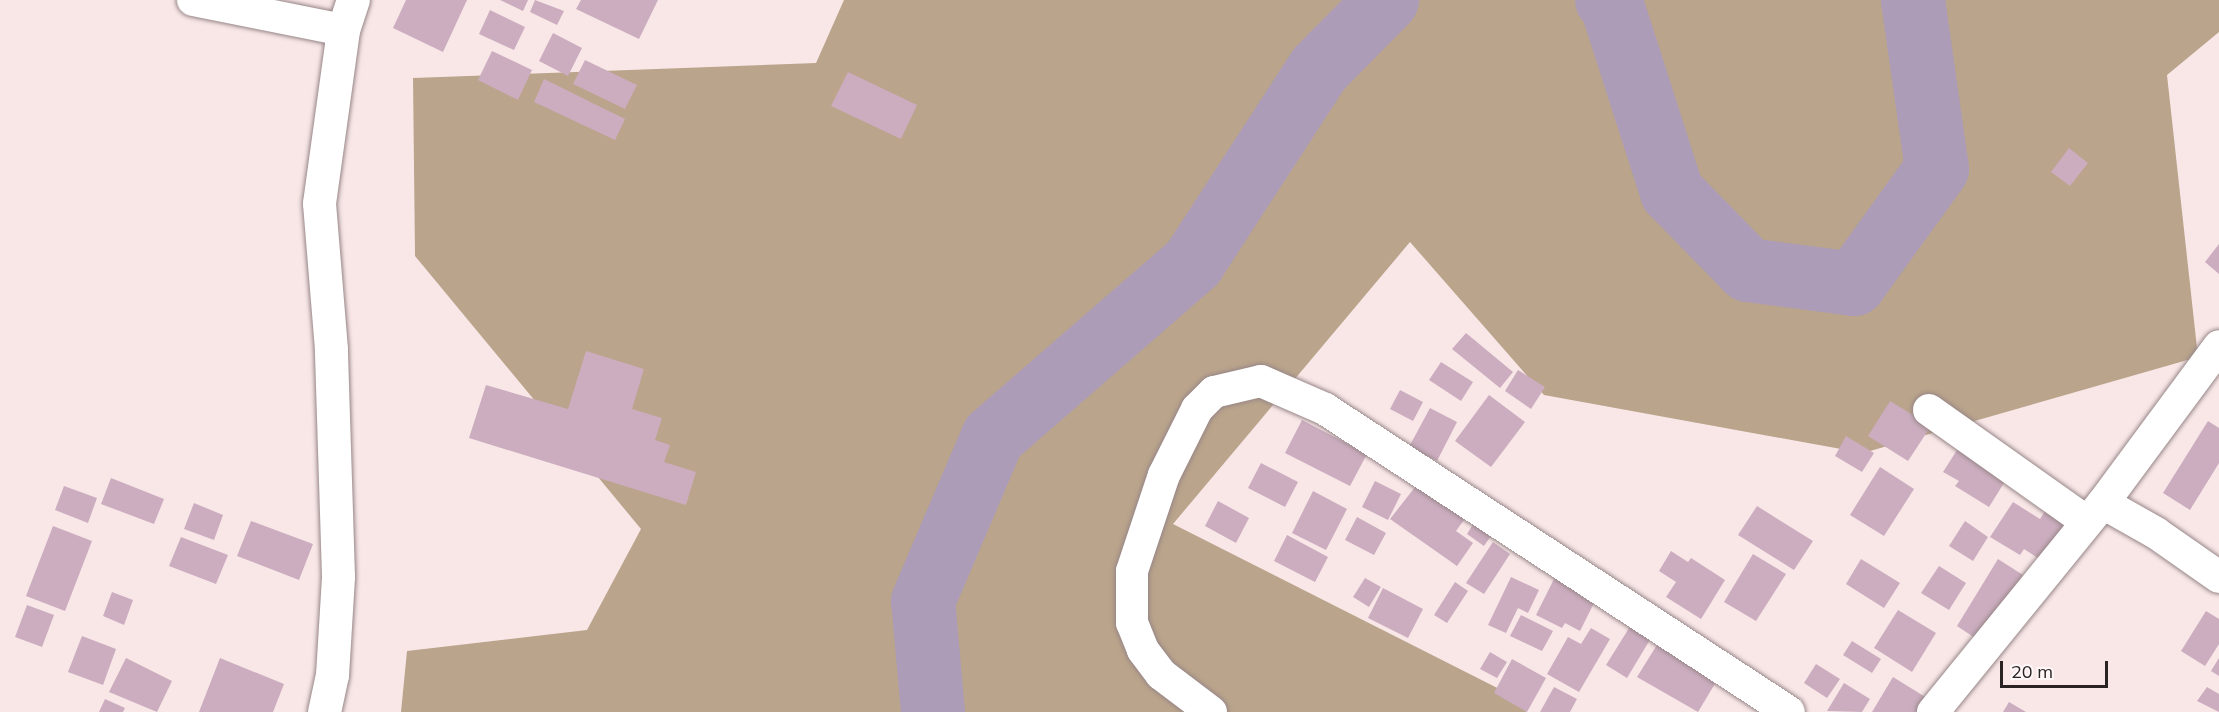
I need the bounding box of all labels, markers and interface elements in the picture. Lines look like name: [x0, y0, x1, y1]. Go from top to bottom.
scale bar: [2003, 649, 2111, 687]
text: 20 m: [2011, 660, 2053, 683]

